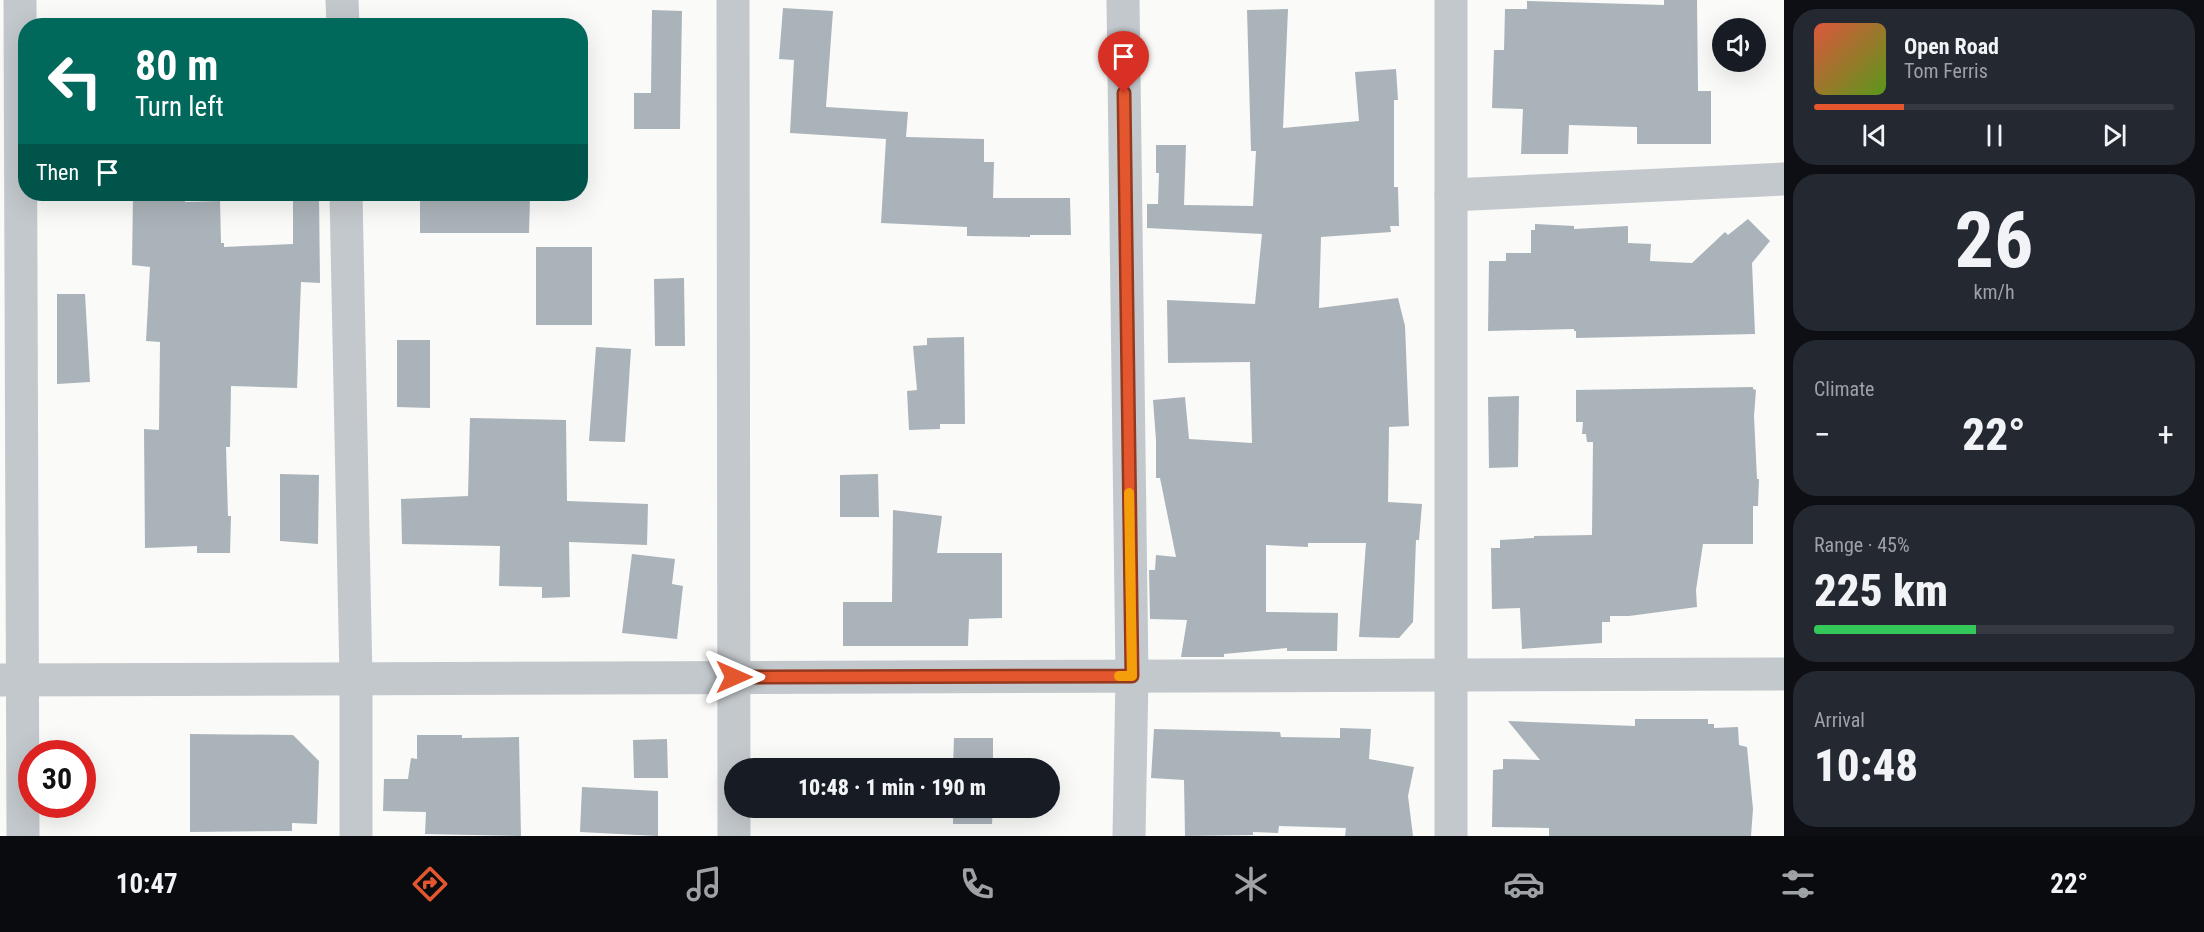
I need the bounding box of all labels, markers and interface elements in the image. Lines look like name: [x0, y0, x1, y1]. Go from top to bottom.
map controls: [1712, 18, 1766, 72]
button: sound: [1712, 18, 1766, 72]
pin: [1098, 31, 1149, 93]
text: Open Road: [1904, 34, 1999, 59]
icon: arrive: [1107, 40, 1140, 73]
text: 80 m: [135, 41, 218, 90]
icon: left: [36, 42, 114, 120]
text: Tom Ferris: [1904, 59, 1988, 83]
text: Turn left: [135, 91, 224, 123]
icon: previous: [1858, 119, 1891, 152]
icon: pause: [1978, 119, 2011, 152]
icon: next: [2098, 119, 2131, 152]
icon: arrive: [91, 156, 124, 189]
text: Then: [36, 160, 79, 185]
text: 26: [1955, 195, 2033, 286]
text: km/h: [1973, 280, 2015, 304]
text: Climate: [1814, 377, 1874, 401]
text: 22°: [1962, 408, 2026, 461]
text: −: [1814, 415, 1831, 454]
text: +: [2158, 415, 2174, 454]
text: Range · 45%: [1814, 533, 1910, 557]
text: 225 km: [1814, 564, 1948, 617]
position arrow: [702, 645, 766, 709]
text: Arrival: [1814, 708, 1865, 732]
text: 10:48: [1814, 739, 1918, 792]
speed limit sign: 30: [18, 740, 96, 818]
text: 10:48 · 1 min · 190 m: [798, 775, 986, 800]
icon: directions: [409, 863, 451, 905]
icon: music: [683, 863, 725, 905]
icon: phone: [956, 863, 998, 905]
icon: climate: [1230, 863, 1272, 905]
icon: car: [1503, 863, 1545, 905]
icon: filters: [1777, 863, 1819, 905]
text: 10:47: [116, 868, 178, 900]
text: 22°: [2050, 868, 2088, 900]

